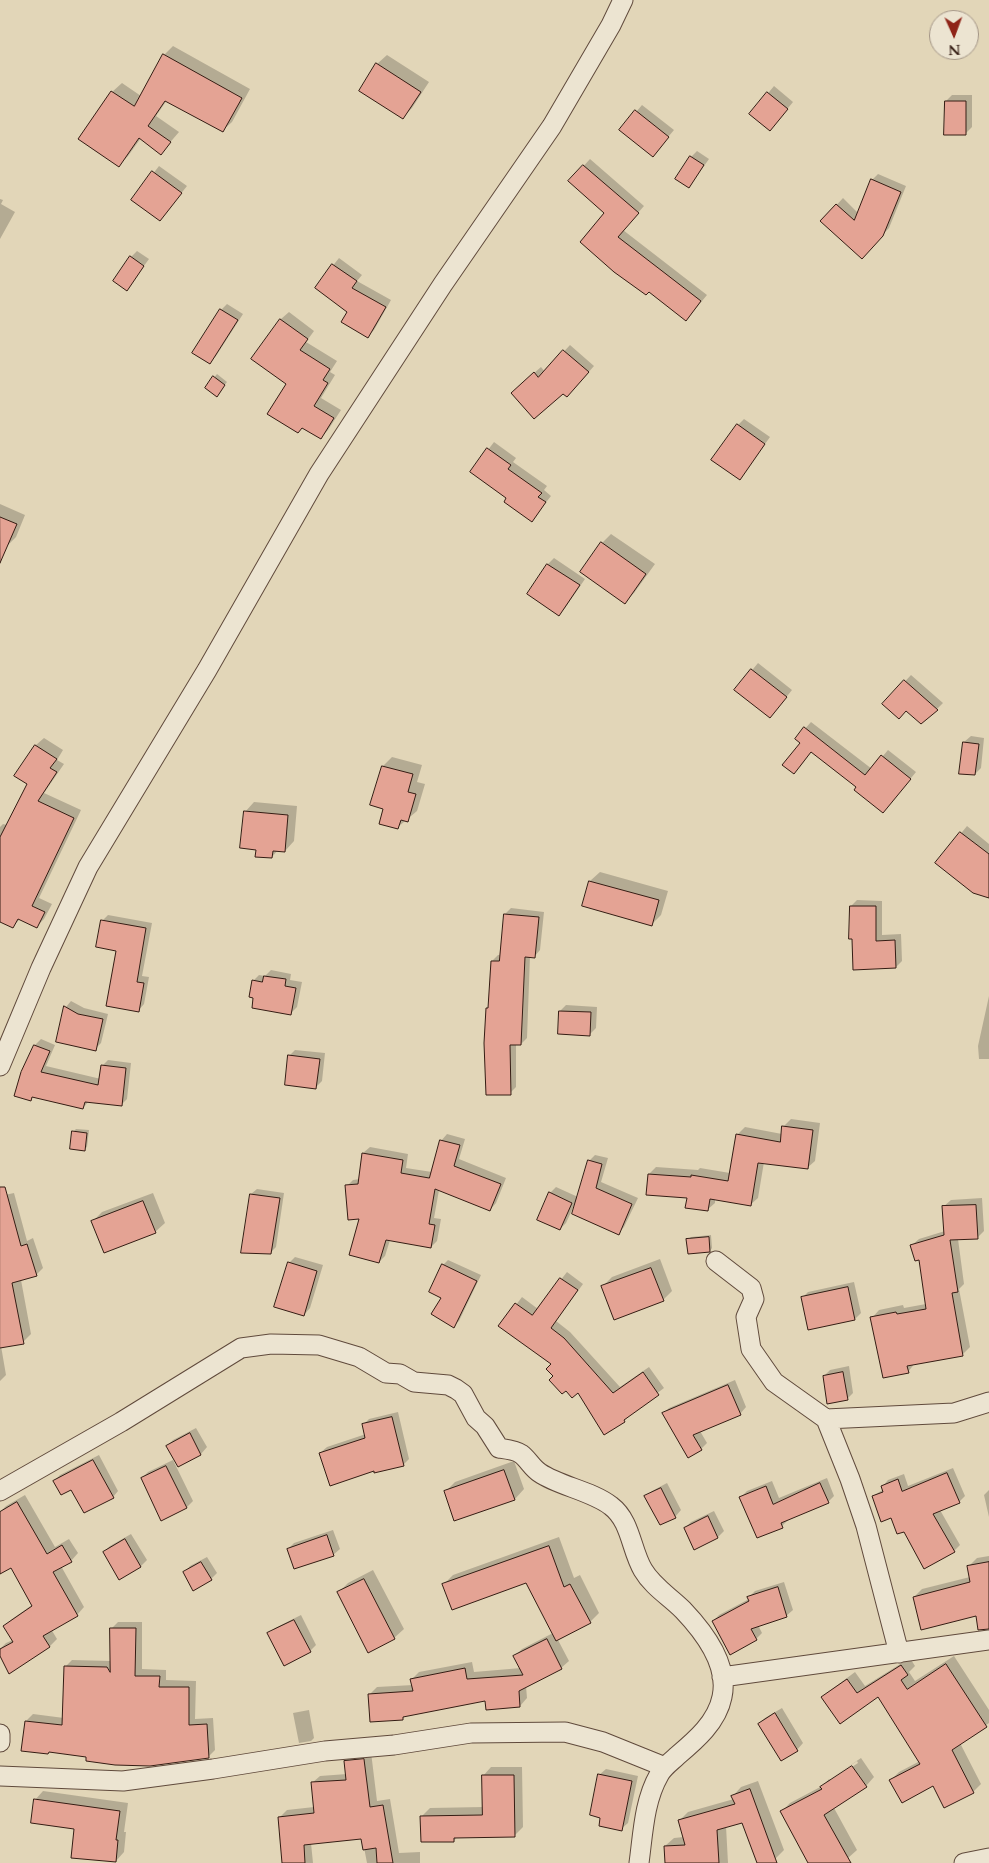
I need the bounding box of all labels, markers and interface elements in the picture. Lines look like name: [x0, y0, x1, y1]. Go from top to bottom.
north arrow: [929, 10, 979, 60]
text: N: [948, 40, 961, 59]

